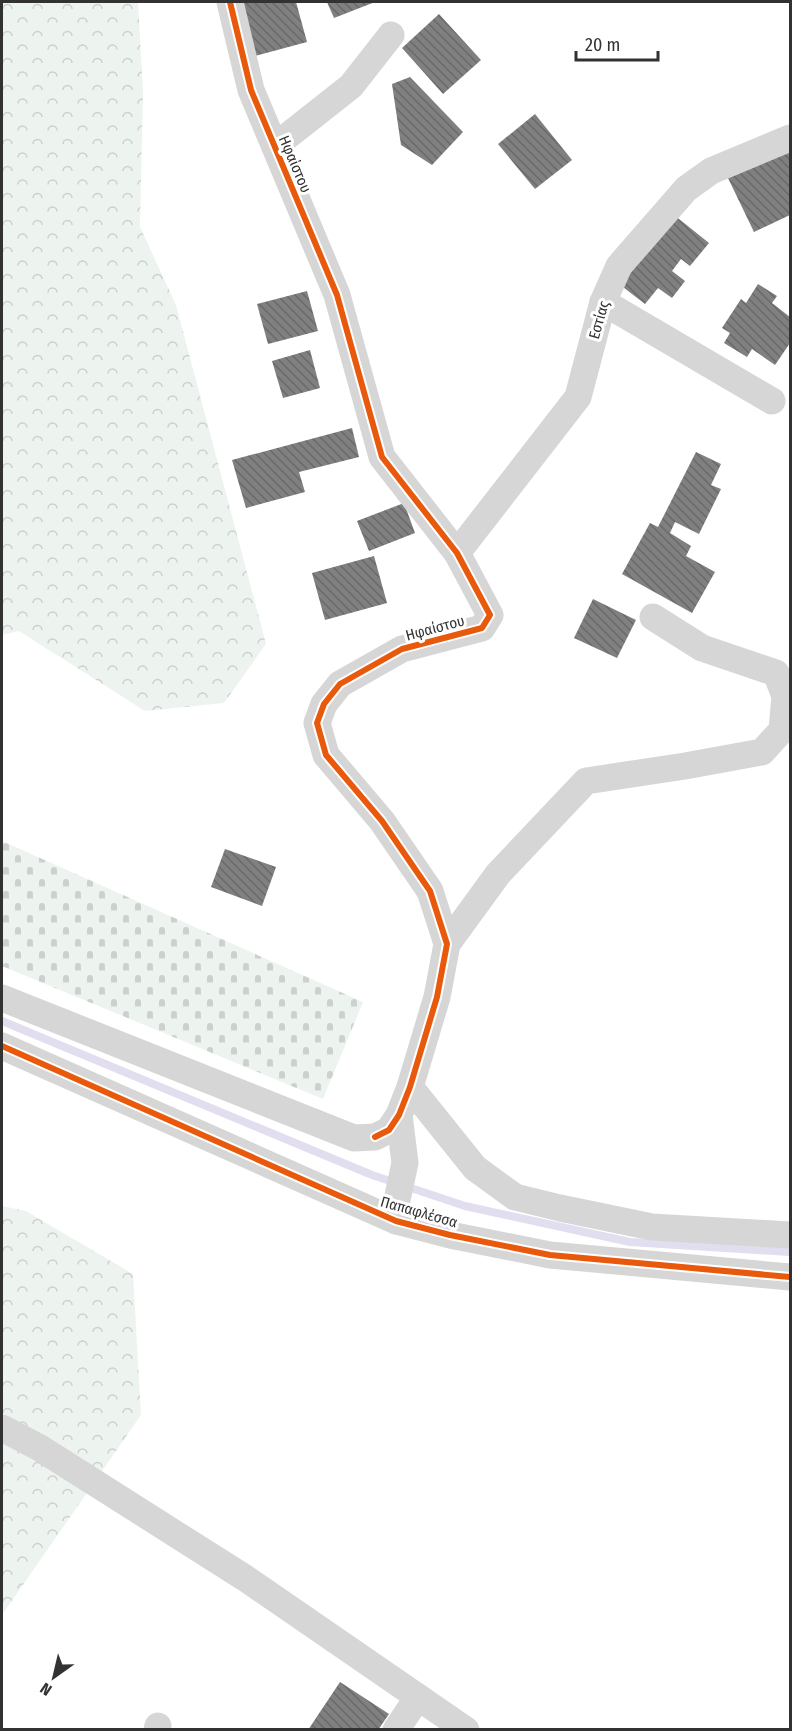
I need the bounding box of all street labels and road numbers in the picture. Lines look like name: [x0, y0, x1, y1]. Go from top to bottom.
street label: Ηφαίστου: [275, 133, 315, 195]
street label: Εστίας: [585, 298, 613, 341]
street label: Ηφαίστου: [404, 611, 466, 645]
street label: Παπαφλέσσα: [378, 1192, 460, 1232]

